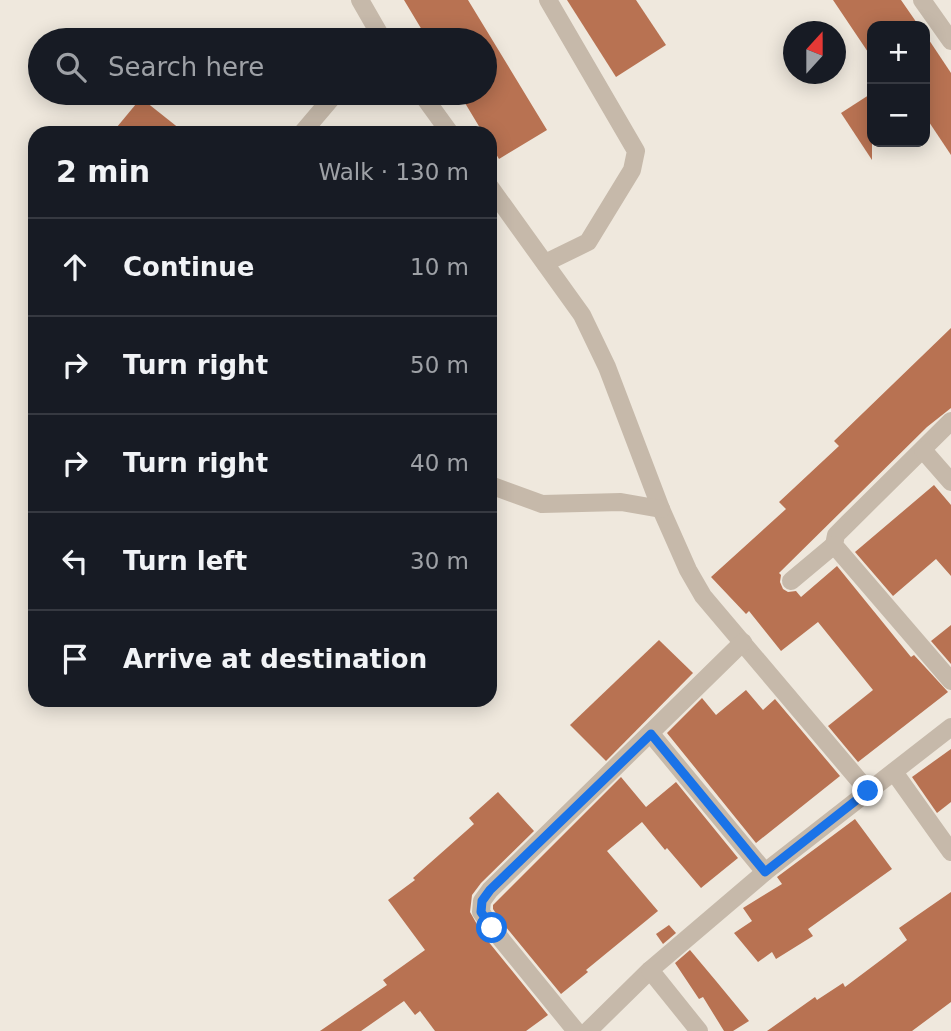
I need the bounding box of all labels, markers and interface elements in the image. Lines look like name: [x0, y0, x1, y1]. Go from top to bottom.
north arrow: [783, 21, 846, 84]
map controls: [867, 21, 930, 147]
button: +: [867, 21, 930, 84]
search box: [28, 28, 497, 105]
icon: search: [52, 48, 90, 86]
text: Search here: [108, 52, 264, 82]
button: −: [867, 84, 930, 147]
text: 2 min: [56, 154, 150, 189]
text: Walk · 130 m: [318, 159, 469, 185]
icon: ahead: [56, 248, 94, 286]
text: Continue: [123, 252, 254, 282]
text: 10 m: [410, 254, 469, 280]
icon: right: [56, 346, 94, 384]
text: Turn right: [123, 350, 268, 380]
text: 50 m: [410, 352, 469, 378]
icon: right: [56, 444, 94, 482]
text: Turn right: [123, 448, 268, 478]
text: 40 m: [410, 450, 469, 476]
icon: left: [56, 542, 94, 580]
text: Turn left: [123, 546, 247, 576]
text: 30 m: [410, 548, 469, 574]
icon: arrive: [56, 640, 94, 678]
text: Arrive at destination: [123, 644, 427, 674]
route end: [852, 775, 883, 806]
route start: [476, 912, 507, 943]

